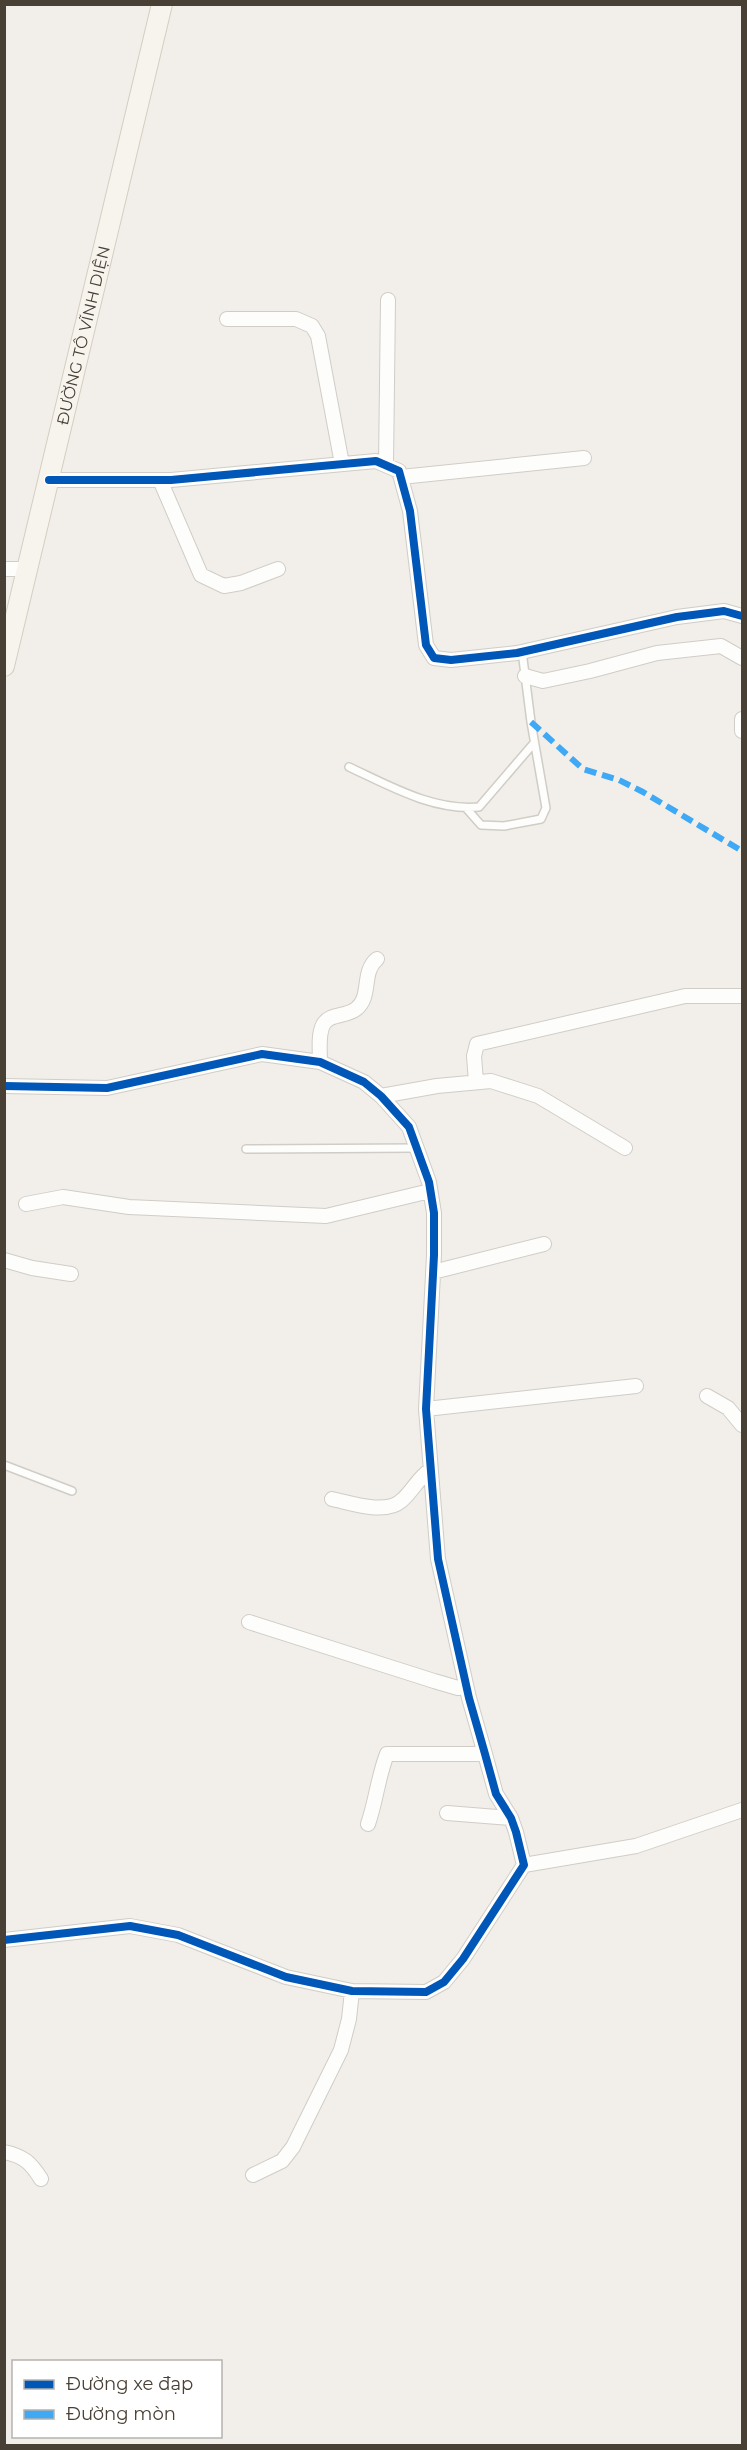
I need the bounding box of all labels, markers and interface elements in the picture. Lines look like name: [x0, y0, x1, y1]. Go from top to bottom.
street label: ĐƯỜNG TÔ VĨNH DIỆN: [53, 244, 114, 427]
legend: [12, 2360, 222, 2438]
text: Đường xe đạp: [66, 2373, 193, 2395]
text: Đường mòn: [66, 2403, 176, 2425]

